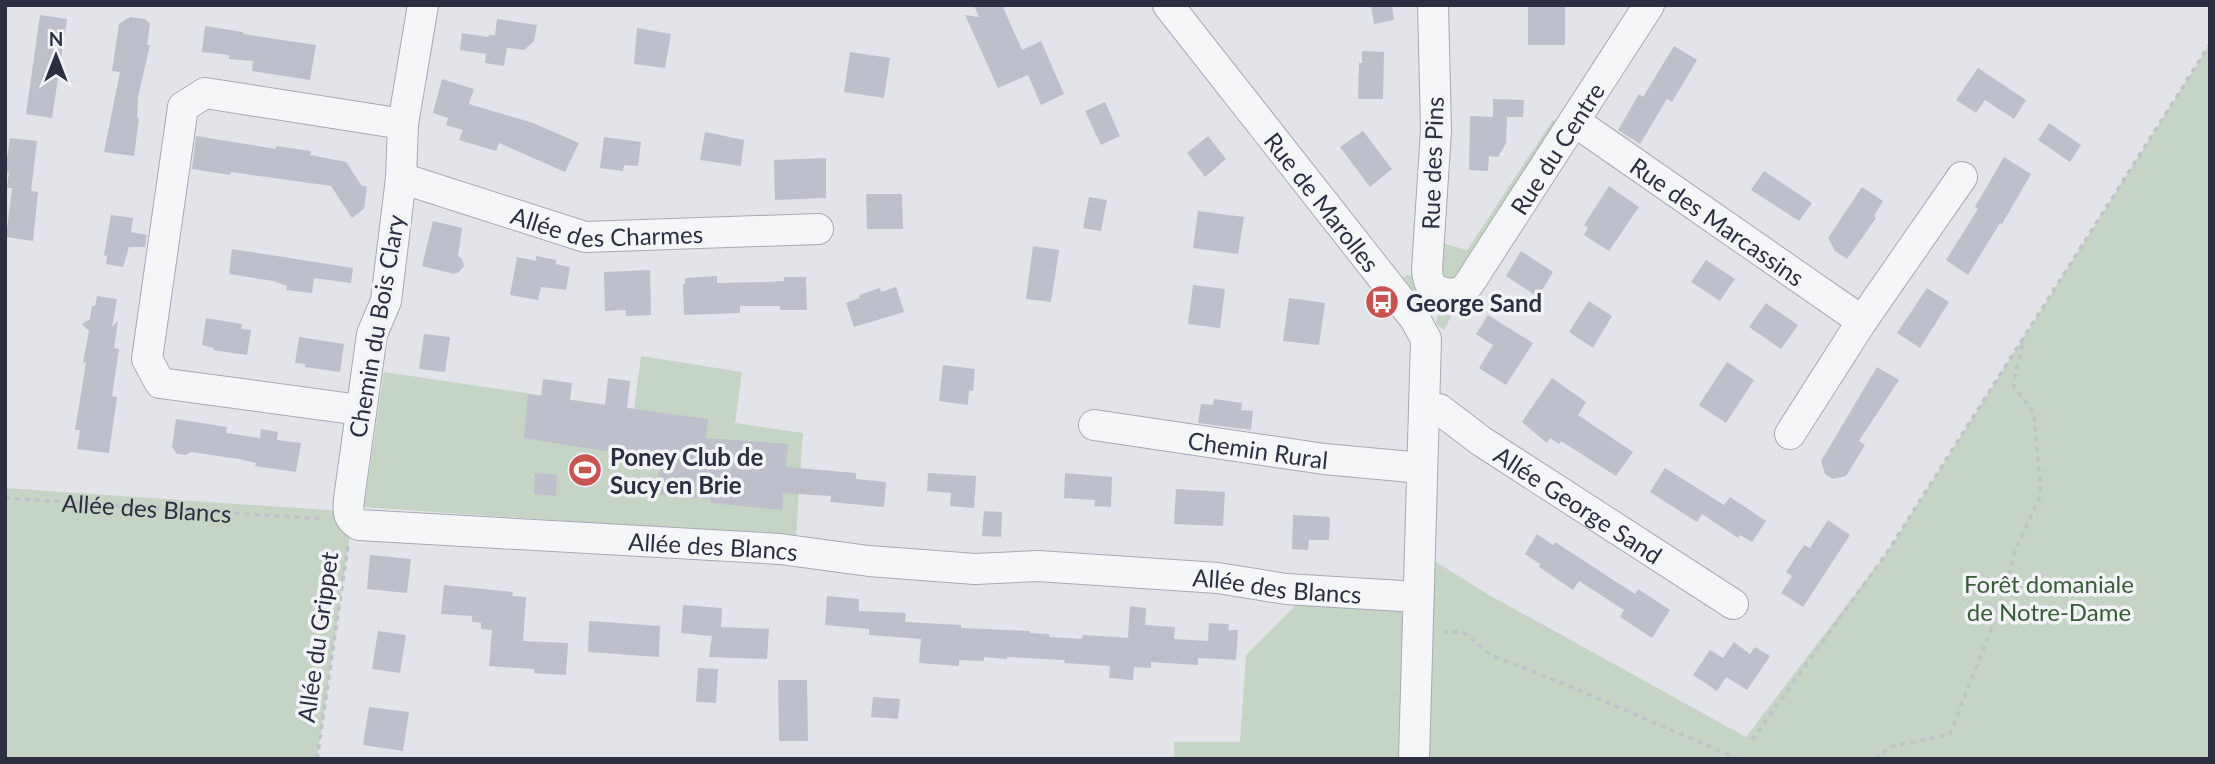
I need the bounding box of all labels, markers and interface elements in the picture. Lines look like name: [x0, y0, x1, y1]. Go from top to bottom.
north arrow: [21, 21, 91, 91]
text: N: [49, 27, 63, 50]
street label: Rue du Centre: [1503, 77, 1610, 220]
street label: Rue des Pins: [1415, 96, 1449, 230]
street label: Rue de Marolles: [1259, 126, 1386, 277]
street label: Rue des Marcassins: [1625, 150, 1810, 291]
street label: Allée des Charmes: [508, 200, 704, 252]
street label: Chemin du Bois Clary: [342, 212, 410, 440]
bus stop icon: George Sand: [1363, 283, 1401, 321]
place label: George Sand: [1406, 288, 1542, 317]
street label: Chemin Rural: [1186, 425, 1329, 474]
street label: Allée George Sand: [1489, 439, 1668, 569]
place label: Poney Club de Sucy en Brie: [610, 442, 763, 499]
sports icon: Poney Club de Sucy en Brie: [566, 451, 604, 489]
street label: Allée des Blancs: [61, 487, 232, 527]
street label: Allée des Blancs: [628, 526, 800, 566]
street label: Allée du Grippet: [291, 549, 343, 724]
street label: Allée des Blancs: [1192, 562, 1362, 608]
park label: Forêt domaniale de Notre-Dame: [1964, 569, 2134, 626]

